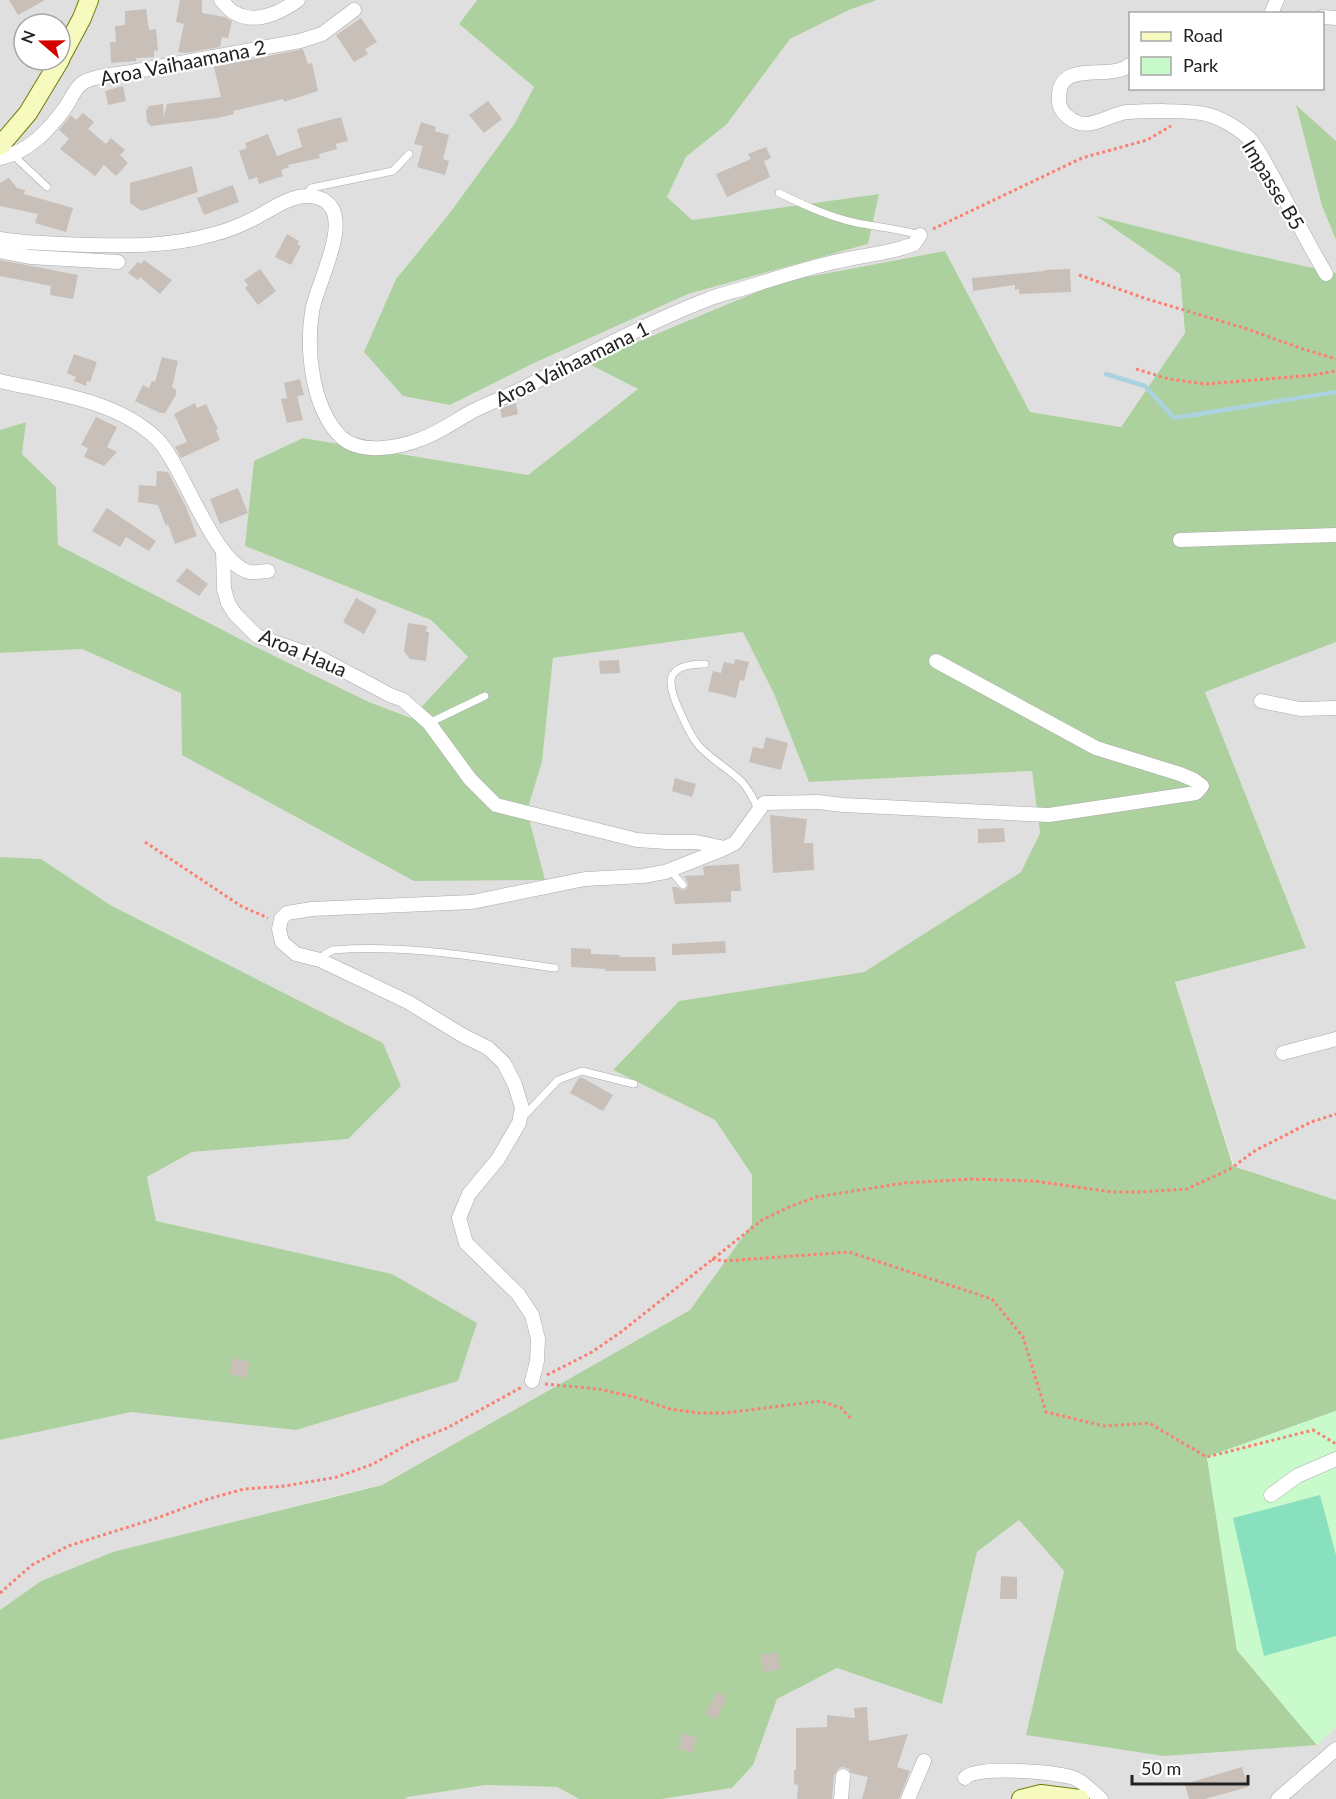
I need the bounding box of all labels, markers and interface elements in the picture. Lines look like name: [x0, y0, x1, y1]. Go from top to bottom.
north arrow: [12, 12, 72, 72]
legend: [1129, 12, 1324, 90]
text: Road: [1183, 24, 1223, 46]
text: N: [16, 28, 38, 46]
street label: Aroa Vaihaamana 2: [98, 34, 268, 90]
text: Park: [1183, 54, 1219, 76]
street label: Impasse B5: [1238, 135, 1310, 234]
street label: Aroa Vaihaamana 1: [491, 315, 652, 411]
street label: Aroa Haua: [256, 623, 351, 681]
scale bar: [1132, 1748, 1248, 1786]
text: 50 m: [1141, 1757, 1181, 1779]

